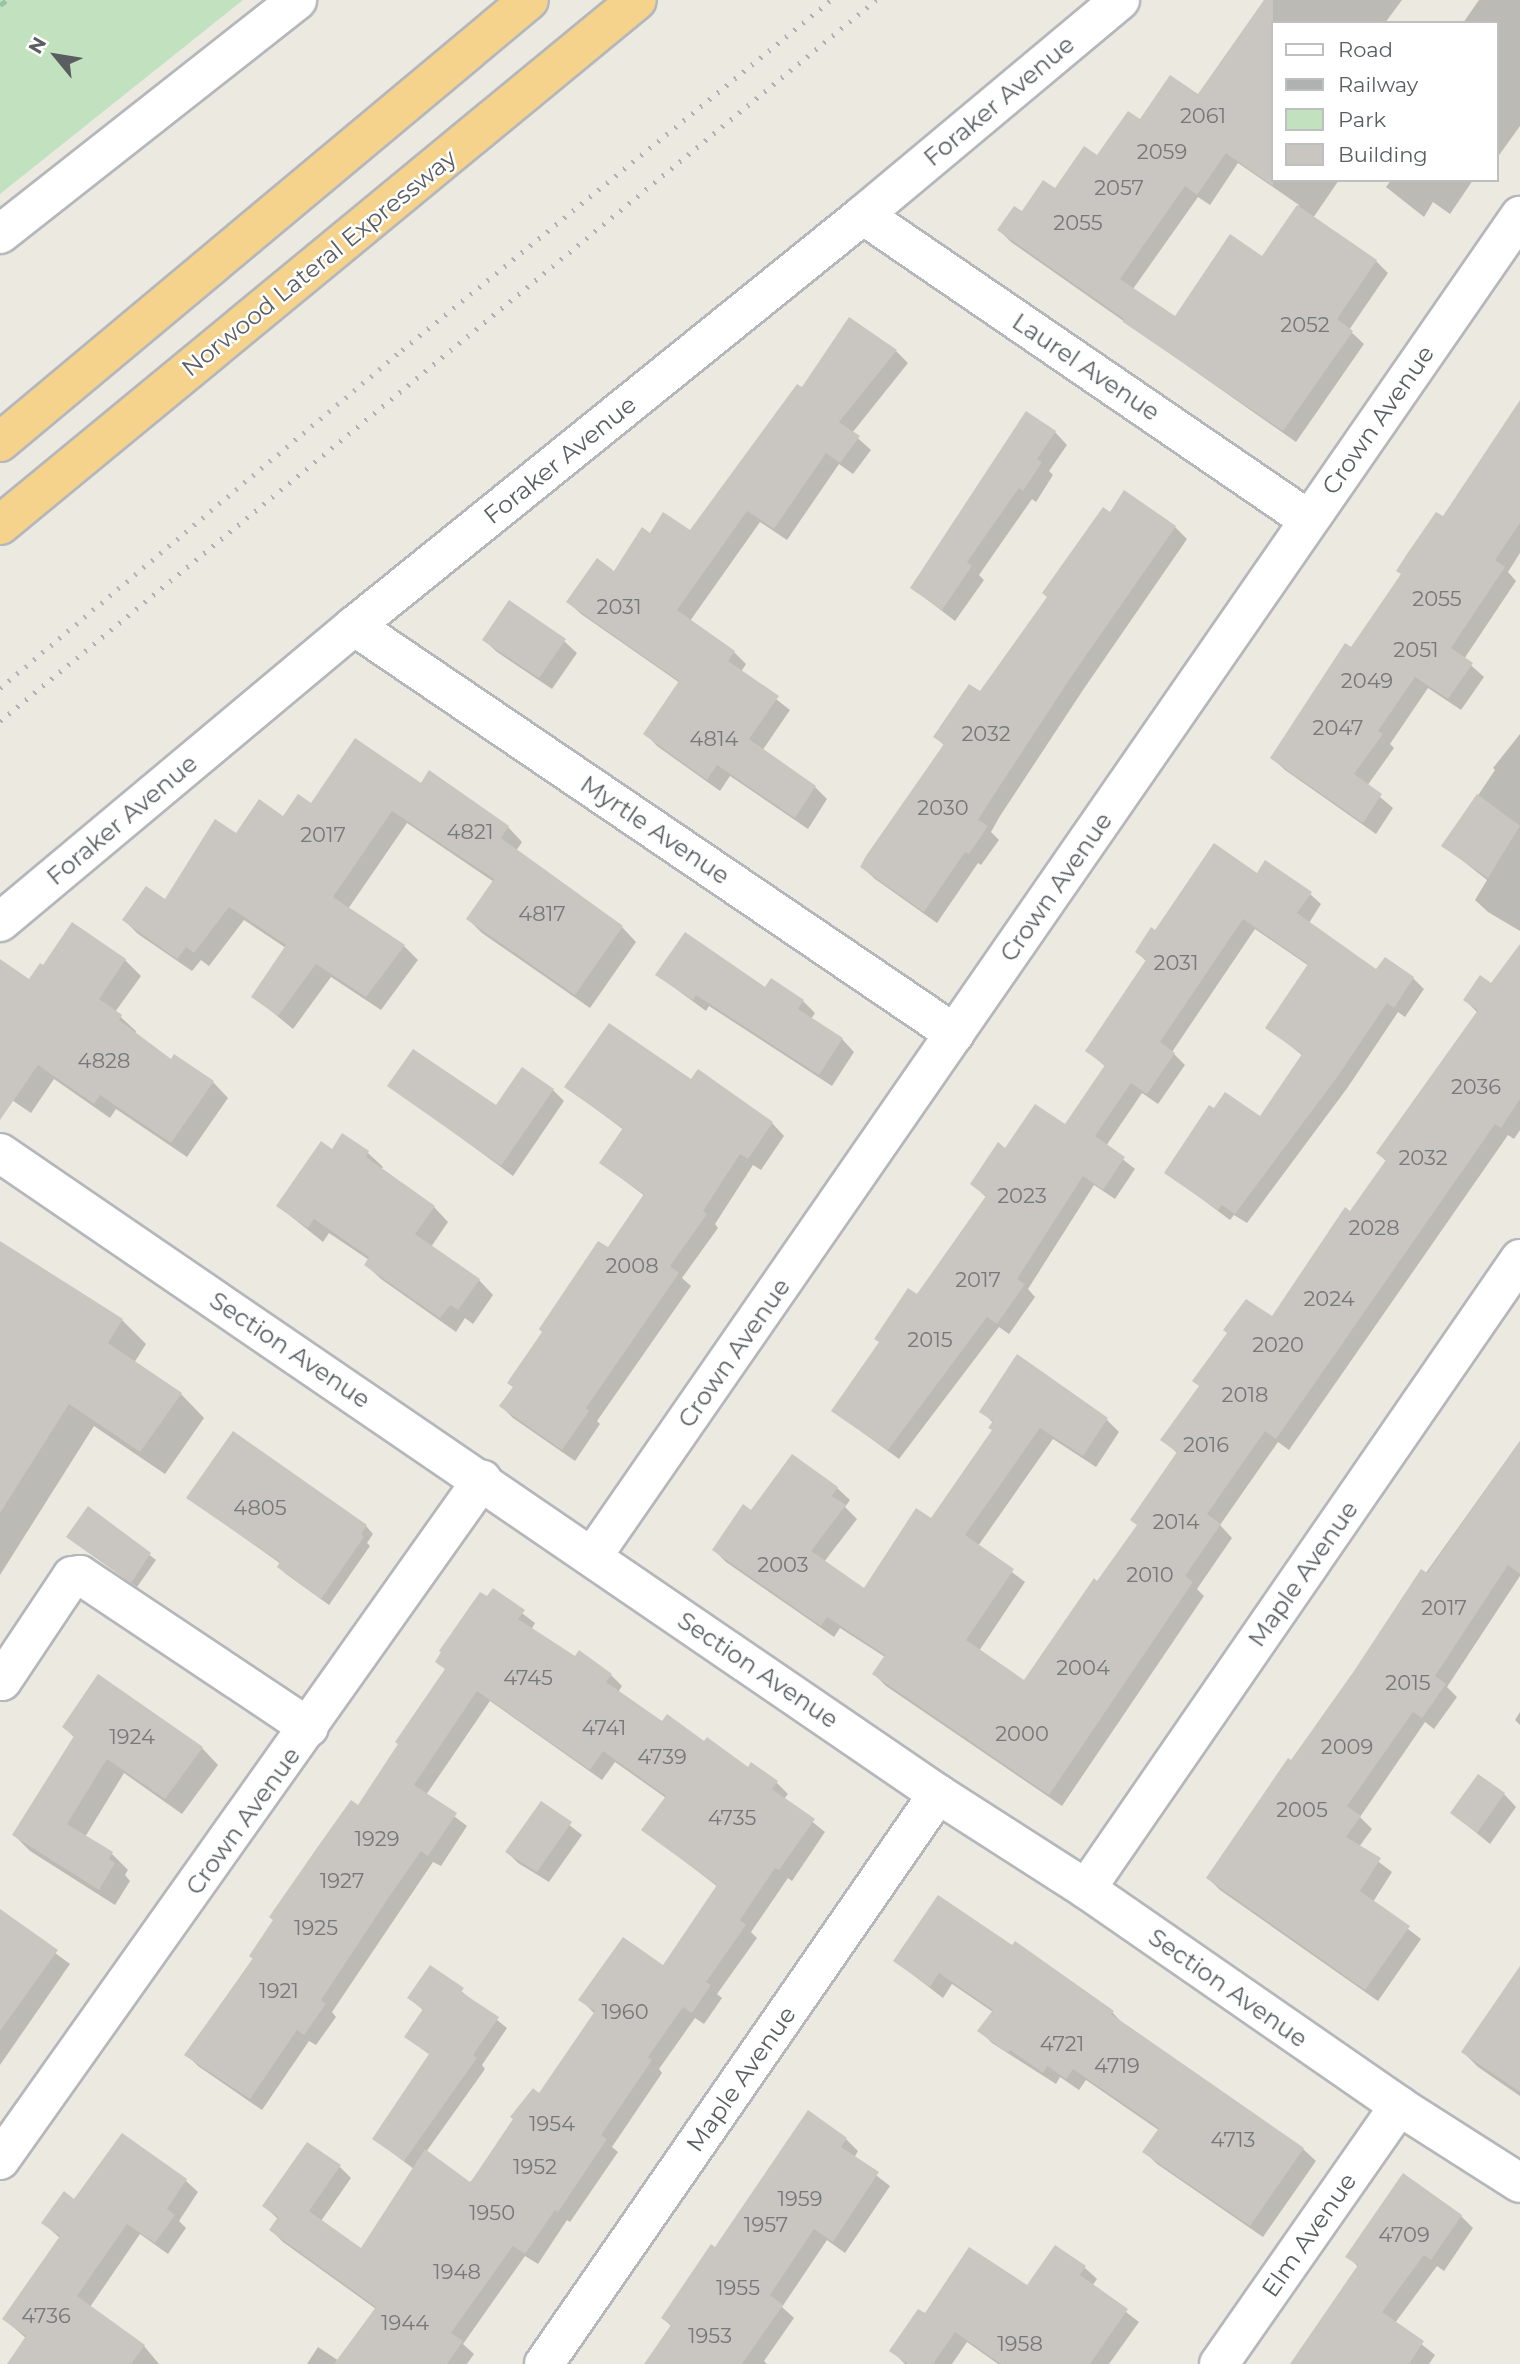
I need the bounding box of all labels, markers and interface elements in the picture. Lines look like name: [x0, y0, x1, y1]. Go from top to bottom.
north arrow: [21, 21, 91, 91]
legend: [1272, 21, 1499, 182]
street label: Foraker Avenue: [918, 30, 1080, 172]
text: N: [24, 33, 51, 58]
text: Road: [1338, 37, 1393, 62]
text: Railway: [1338, 72, 1418, 97]
house number: 2061: [1180, 103, 1226, 129]
text: Park: [1338, 107, 1386, 132]
house number: 2059: [1137, 139, 1187, 165]
text: Building: [1338, 142, 1428, 167]
street label: Norwood Lateral Expressway: [176, 143, 462, 383]
house number: 2057: [1094, 175, 1144, 201]
house number: 2055: [1053, 210, 1103, 236]
street label: Laurel Avenue: [1007, 307, 1165, 427]
house number: 2052: [1280, 312, 1330, 338]
street label: Crown Avenue: [1316, 340, 1440, 500]
street label: Foraker Avenue: [478, 390, 642, 530]
house number: 2055: [1412, 586, 1462, 612]
house number: 2031: [597, 594, 641, 620]
house number: 2051: [1393, 637, 1439, 663]
house number: 2049: [1341, 668, 1393, 694]
house number: 2047: [1313, 715, 1363, 741]
house number: 2032: [961, 721, 1011, 747]
house number: 4814: [690, 726, 738, 752]
street label: Foraker Avenue: [41, 749, 203, 891]
street label: Myrtle Avenue: [575, 770, 735, 890]
house number: 2030: [917, 795, 969, 821]
street label: Crown Avenue: [994, 807, 1118, 967]
house number: 4821: [447, 819, 493, 845]
house number: 2017: [300, 822, 346, 848]
house number: 4817: [518, 901, 566, 927]
house number: 2031: [1154, 950, 1198, 976]
house number: 4828: [78, 1048, 130, 1074]
house number: 2036: [1451, 1074, 1501, 1100]
house number: 2032: [1398, 1145, 1448, 1171]
house number: 2023: [997, 1183, 1047, 1209]
house number: 2028: [1348, 1215, 1400, 1241]
house number: 2008: [605, 1253, 659, 1279]
house number: 2017: [955, 1267, 1001, 1293]
street label: Crown Avenue: [672, 1273, 796, 1433]
street label: Section Avenue: [204, 1286, 376, 1414]
house number: 2024: [1303, 1286, 1355, 1312]
house number: 2015: [907, 1327, 953, 1353]
house number: 2020: [1252, 1332, 1304, 1358]
house number: 2018: [1222, 1382, 1268, 1408]
house number: 2016: [1183, 1432, 1229, 1458]
house number: 4805: [233, 1495, 287, 1521]
street label: Maple Avenue: [1242, 1496, 1364, 1652]
house number: 2014: [1152, 1509, 1200, 1535]
house number: 2003: [757, 1552, 809, 1578]
house number: 2010: [1126, 1562, 1174, 1588]
house number: 2017: [1421, 1595, 1467, 1621]
street label: Section Avenue: [672, 1606, 844, 1734]
house number: 2004: [1056, 1655, 1110, 1681]
house number: 4745: [503, 1665, 553, 1691]
house number: 2015: [1385, 1670, 1431, 1696]
house number: 4741: [582, 1715, 626, 1741]
house number: 2000: [995, 1721, 1049, 1747]
house number: 1924: [109, 1724, 155, 1750]
house number: 2009: [1321, 1734, 1373, 1760]
street label: Crown Avenue: [180, 1742, 306, 1900]
house number: 4739: [637, 1744, 687, 1770]
house number: 2005: [1276, 1797, 1328, 1823]
house number: 4735: [708, 1805, 756, 1831]
house number: 1929: [354, 1826, 400, 1852]
house number: 1927: [320, 1868, 364, 1894]
house number: 1925: [294, 1915, 338, 1941]
street label: Section Avenue: [1143, 1923, 1313, 2053]
house number: 1921: [259, 1978, 299, 2004]
house number: 1960: [601, 1999, 649, 2025]
street label: Maple Avenue: [680, 2001, 802, 2157]
house number: 4721: [1040, 2031, 1084, 2057]
house number: 4719: [1094, 2053, 1140, 2079]
house number: 1954: [529, 2111, 575, 2137]
house number: 4713: [1211, 2127, 1255, 2153]
house number: 1952: [513, 2154, 557, 2180]
street label: Elm Avenue: [1256, 2167, 1362, 2303]
house number: 1959: [777, 2186, 823, 2212]
house number: 1950: [469, 2200, 515, 2226]
house number: 1957: [744, 2212, 788, 2238]
house number: 4709: [1378, 2222, 1430, 2248]
house number: 1948: [433, 2259, 481, 2285]
house number: 1955: [716, 2275, 760, 2301]
house number: 4736: [21, 2303, 71, 2329]
house number: 1944: [381, 2310, 429, 2336]
house number: 1953: [688, 2323, 732, 2349]
house number: 1958: [997, 2331, 1043, 2357]

